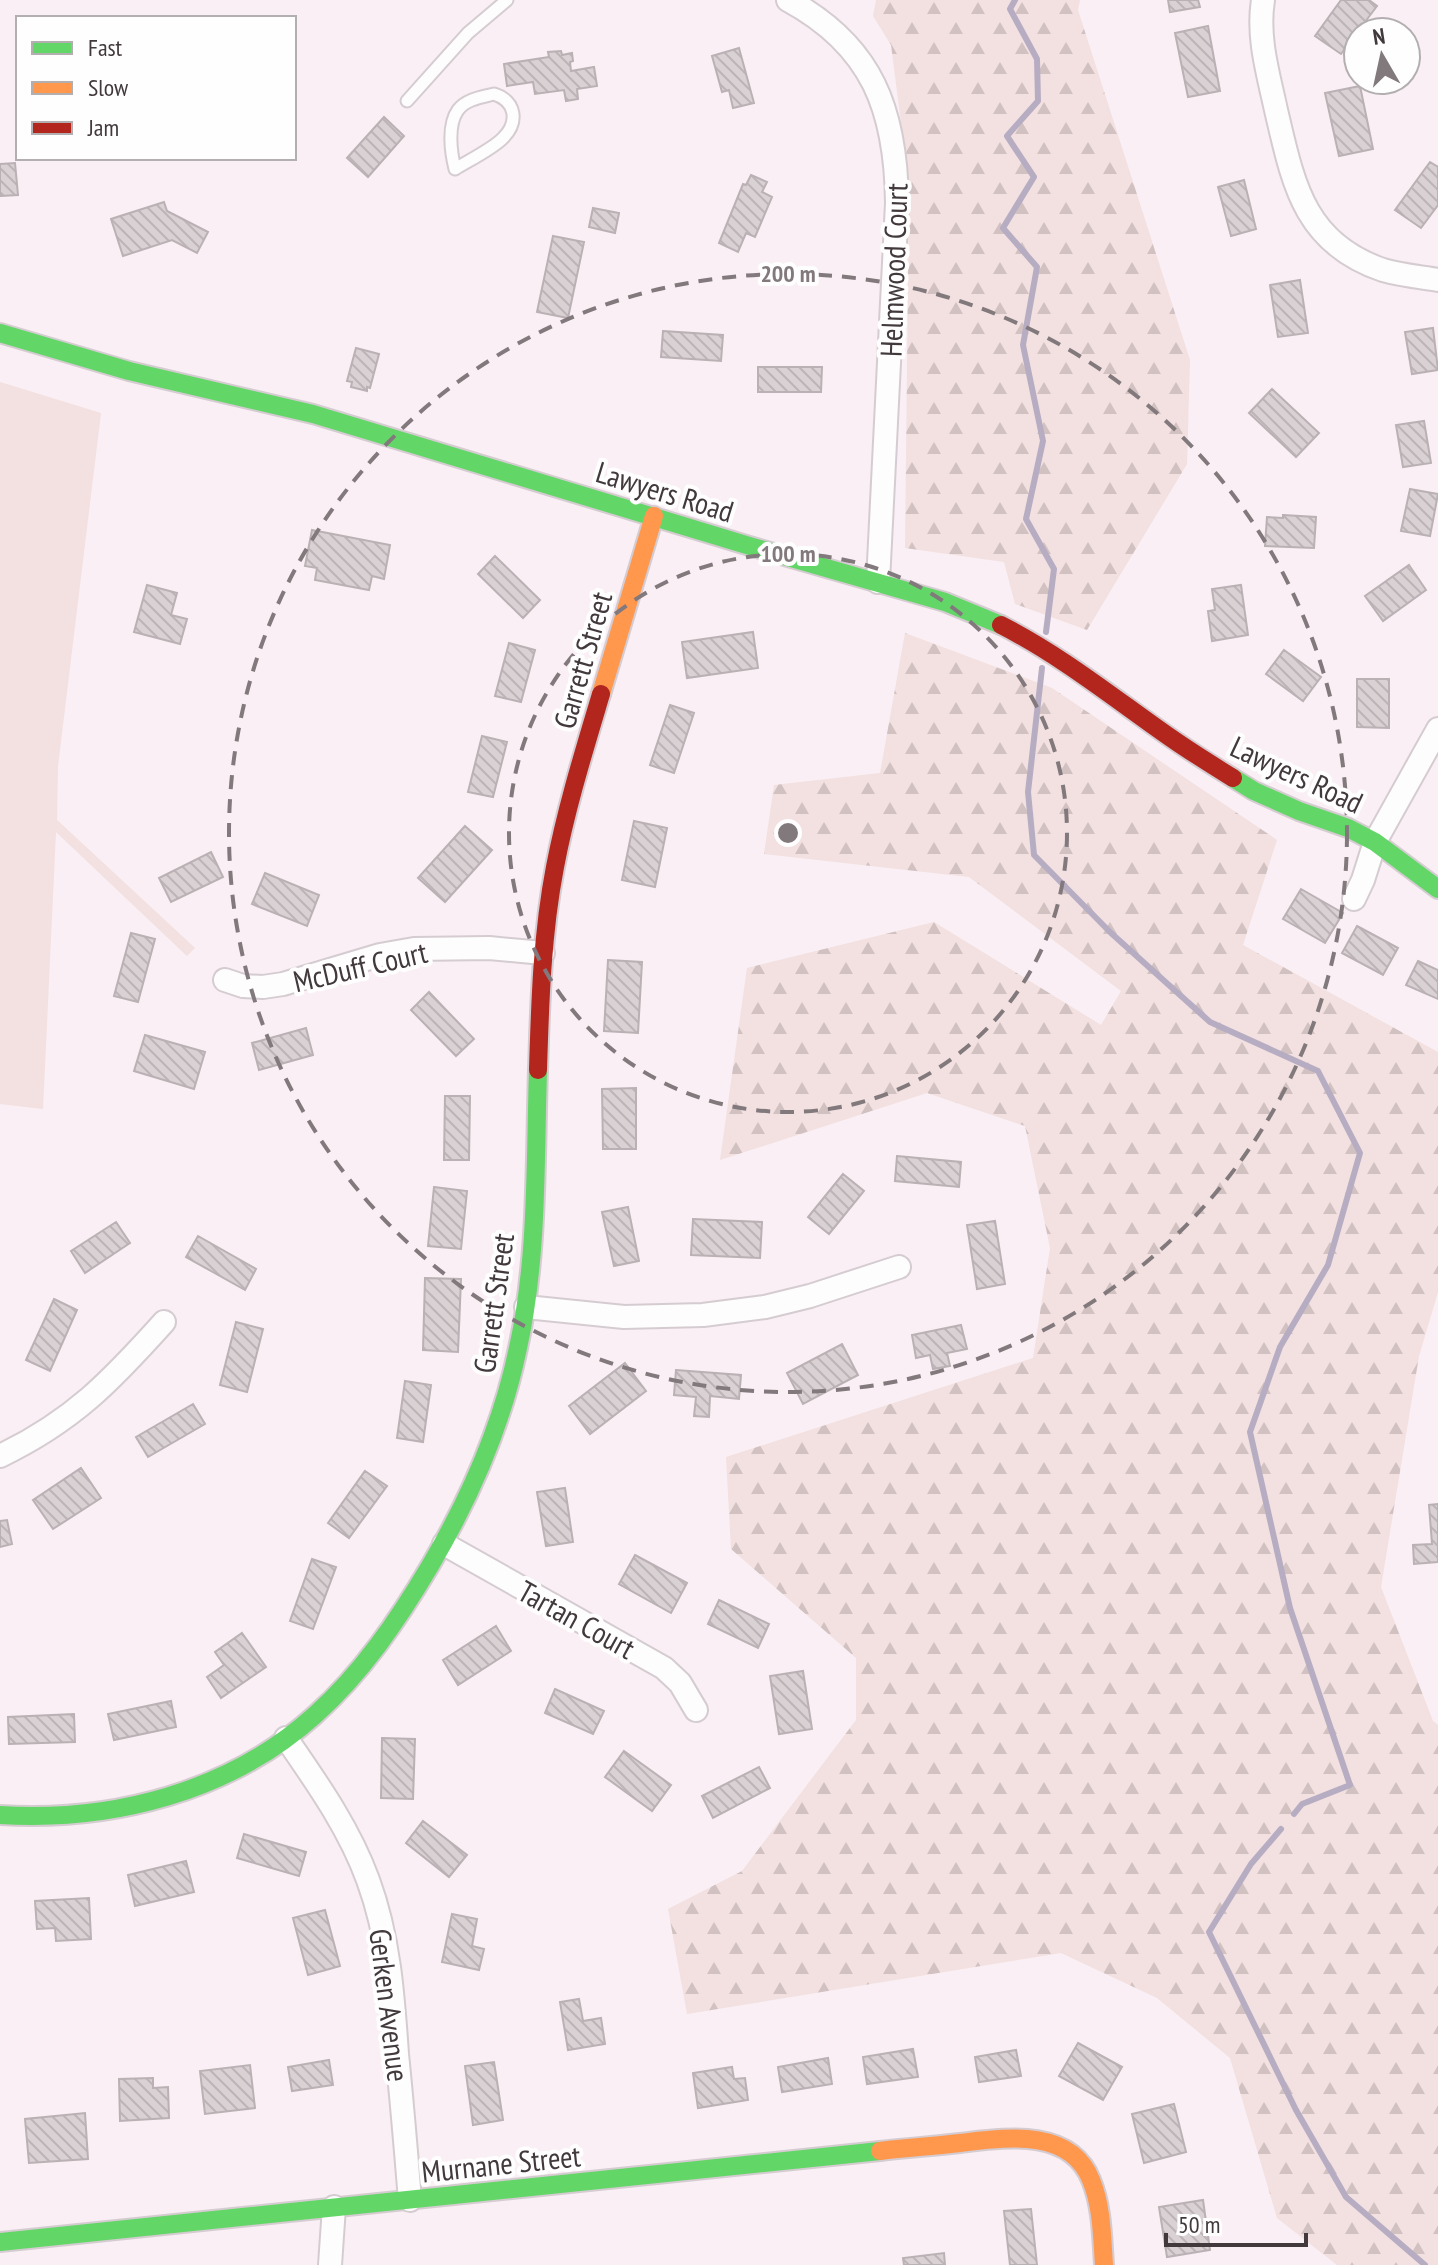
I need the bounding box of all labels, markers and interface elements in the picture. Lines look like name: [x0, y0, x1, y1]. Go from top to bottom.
legend: [16, 16, 296, 160]
north arrow: [1342, 16, 1422, 96]
text: N: [1371, 21, 1387, 51]
text: Fast: [88, 32, 123, 63]
text: Slow: [88, 72, 129, 103]
text: Jam: [87, 112, 119, 143]
street label: Helmwood Court: [870, 182, 916, 358]
text: 200 m: [760, 258, 816, 289]
street label: Lawyers Road: [592, 452, 738, 530]
text: 100 m: [760, 538, 816, 569]
street label: Garrett Street: [544, 586, 620, 733]
street label: Lawyers Road: [1225, 726, 1369, 822]
centre of rings: [774, 819, 802, 847]
street label: McDuff Court: [289, 931, 432, 1000]
street label: Garrett Street: [464, 1230, 522, 1375]
street label: Tartan Court: [512, 1571, 643, 1667]
street label: Gerken Avenue: [361, 1926, 419, 2084]
street label: Murnane Street: [420, 2135, 583, 2191]
scale bar: [1166, 2197, 1306, 2247]
text: 50 m: [1178, 2209, 1220, 2240]

